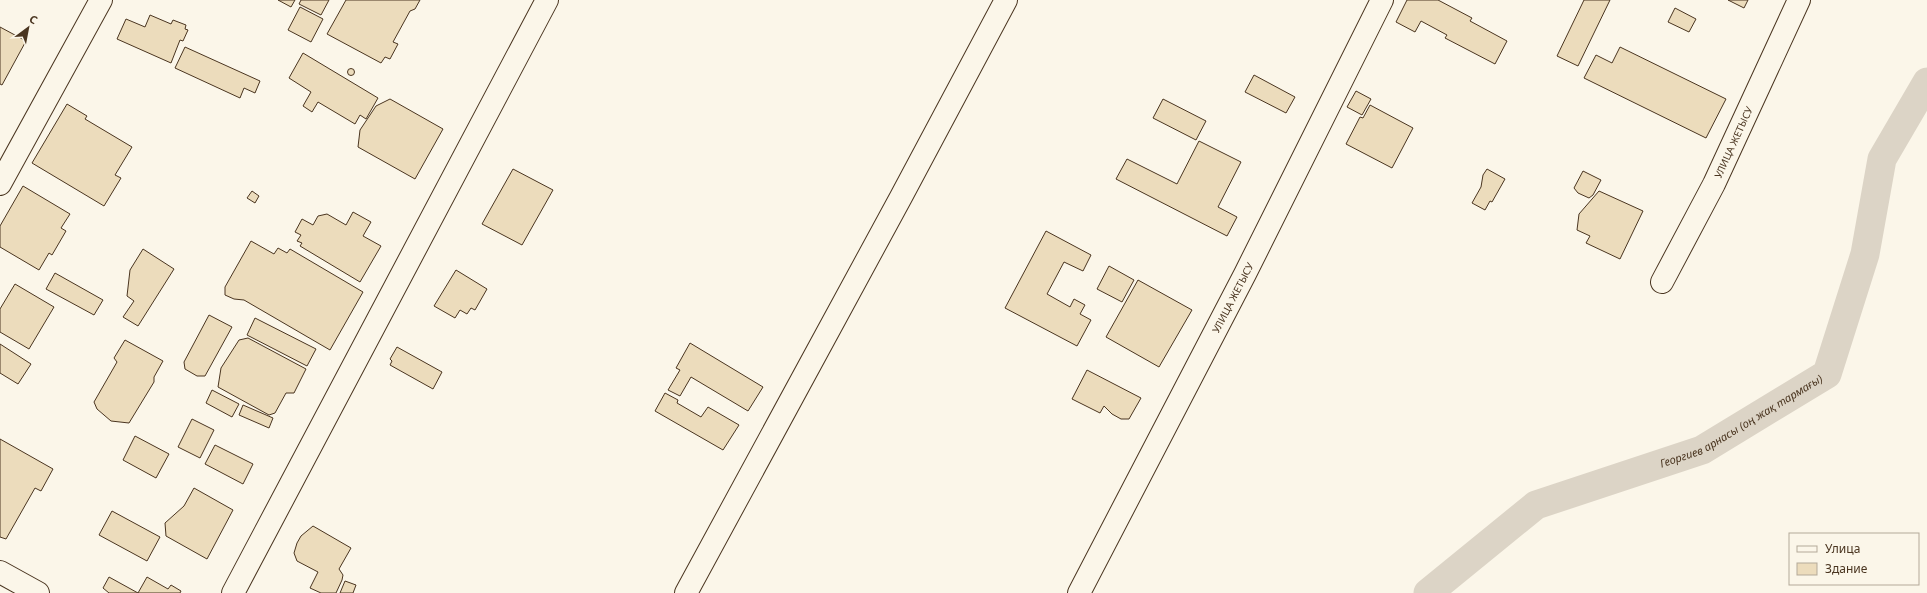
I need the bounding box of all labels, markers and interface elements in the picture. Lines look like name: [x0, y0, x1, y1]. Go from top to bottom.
north arrow: [8, 8, 48, 48]
text: С: [27, 11, 41, 27]
street label: УЛИЦА ЖЕТЫСУ: [1711, 103, 1756, 180]
street label: УЛИЦА ЖЕТЫСУ: [1209, 259, 1257, 335]
water label: Георгиев арнасы (оң жақ тармағы): [1658, 371, 1825, 470]
legend: [1789, 533, 1919, 585]
text: Улица: [1825, 540, 1860, 557]
text: Здание: [1825, 560, 1868, 577]

